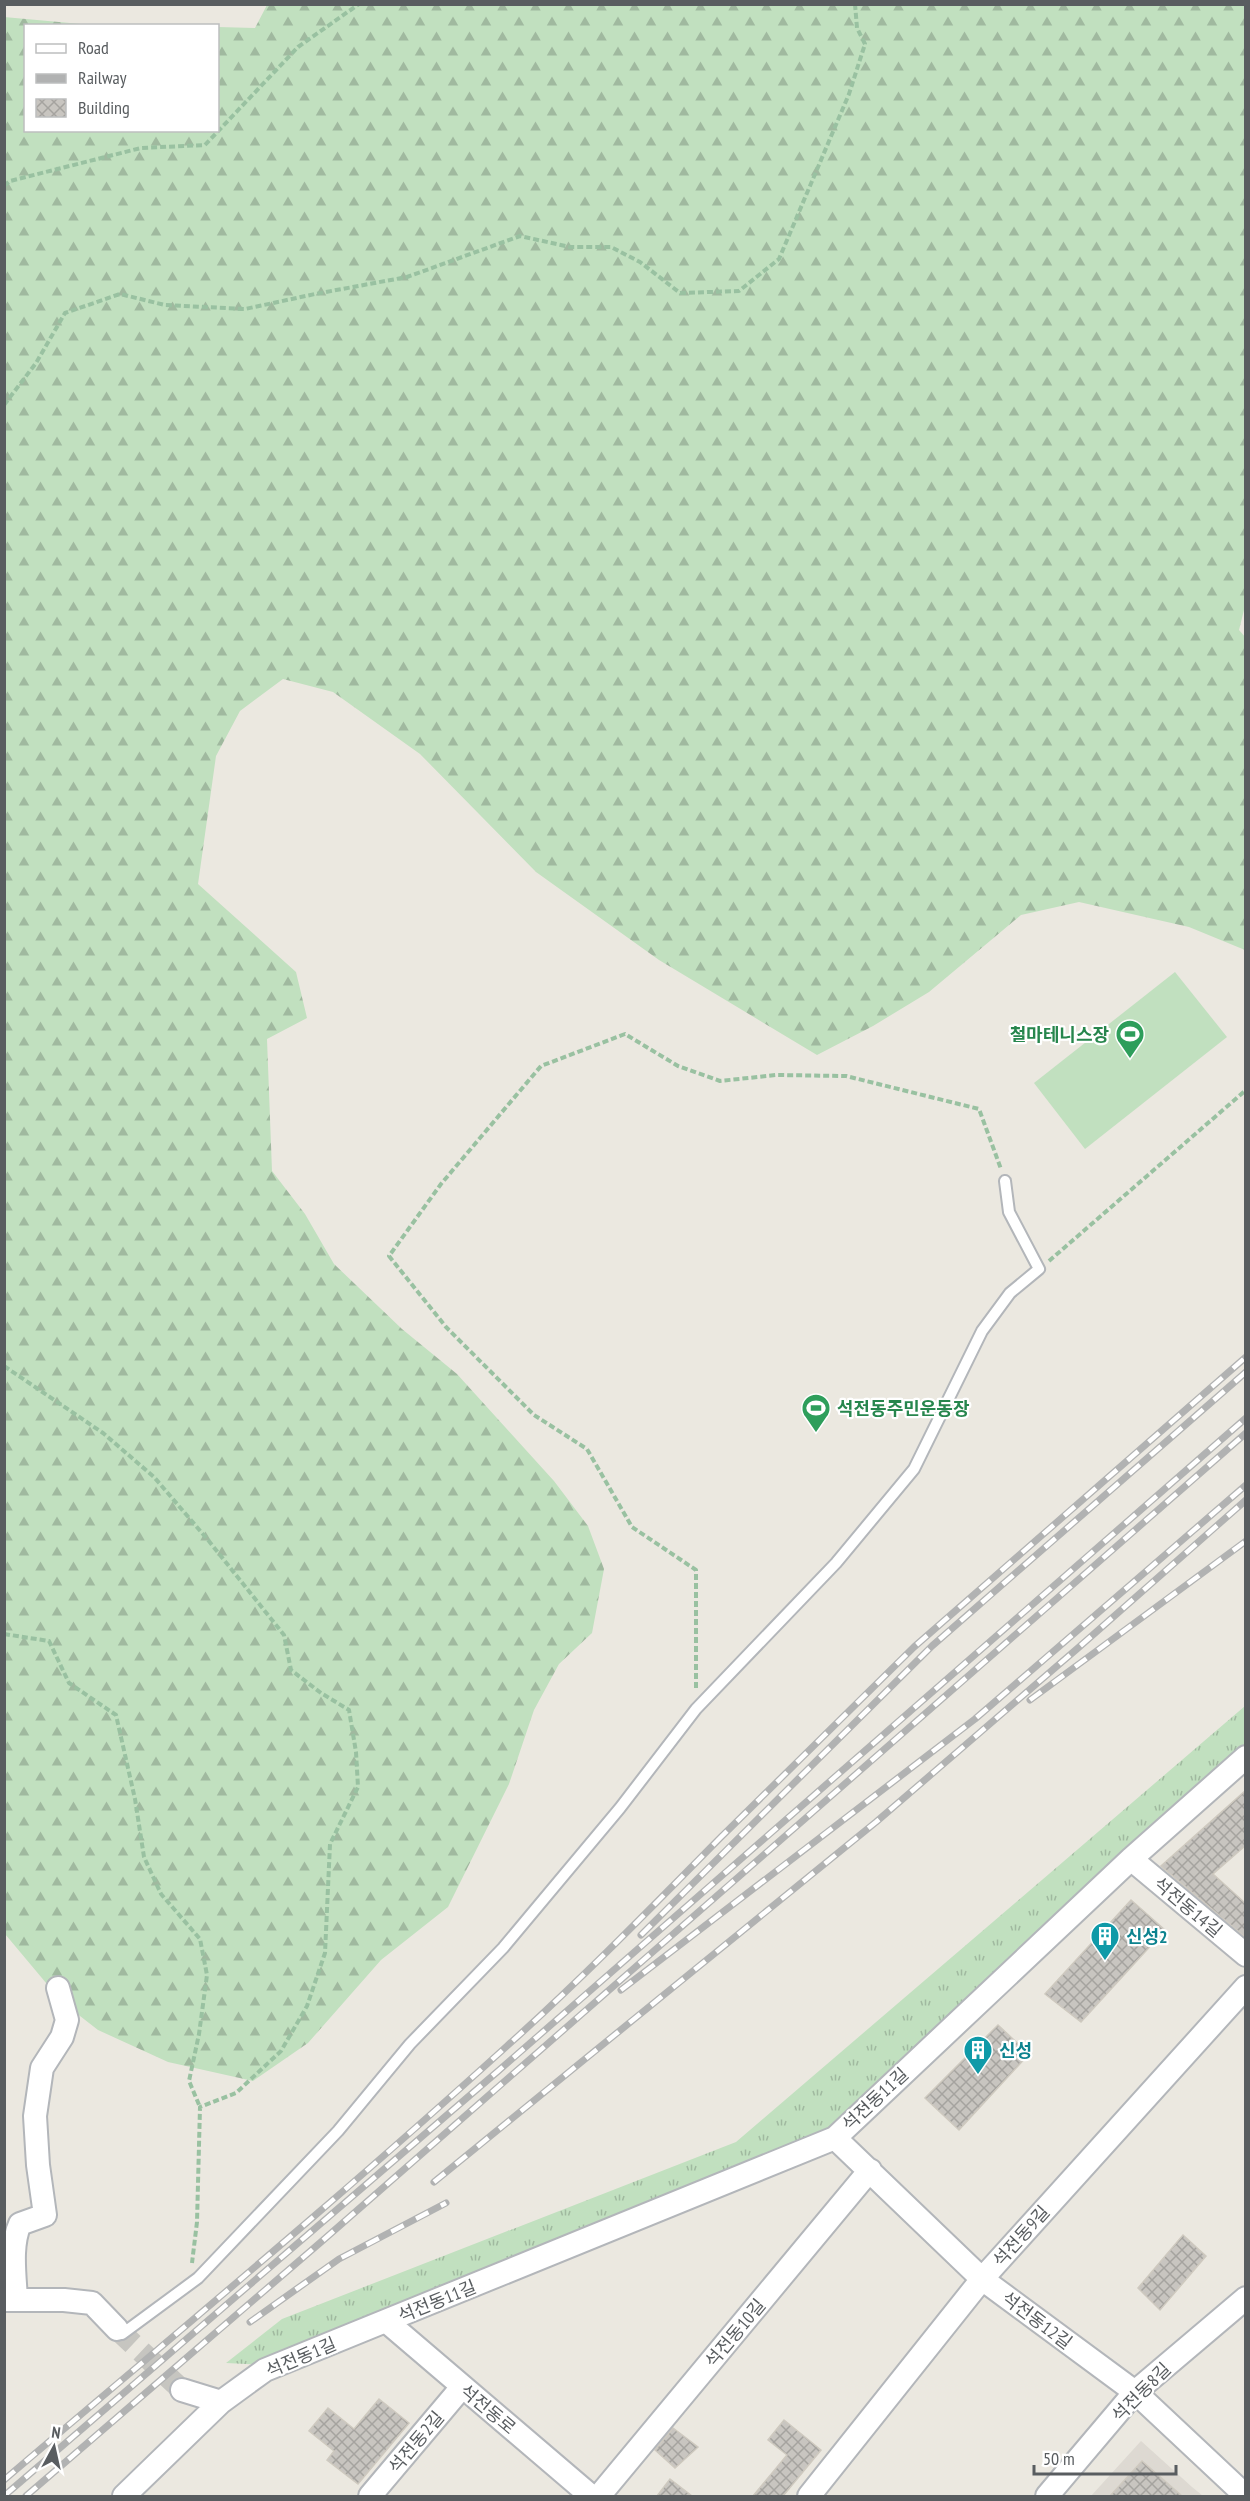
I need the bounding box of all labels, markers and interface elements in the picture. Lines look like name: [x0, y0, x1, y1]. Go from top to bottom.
legend: [24, 24, 219, 132]
text: Road: [78, 36, 109, 59]
text: Railway: [78, 66, 127, 89]
text: Building: [78, 96, 130, 119]
sports icon: 철마테니스장: [1114, 1018, 1146, 1060]
place label: 철마테니스장: [1010, 1023, 1109, 1046]
sports icon: 석전동주민운동장: [800, 1392, 832, 1434]
place label: 석전동주민운동장: [837, 1397, 970, 1420]
street label: 석전동14길: [1149, 1872, 1227, 1942]
building icon: 신성2: [1089, 1920, 1121, 1962]
place label: 신성2: [1126, 1925, 1168, 1948]
building icon: 신성: [962, 2034, 994, 2076]
place label: 신성: [999, 2039, 1032, 2062]
street label: 석전동11길: [837, 2062, 913, 2136]
street label: 석전동9길: [988, 2201, 1054, 2271]
street label: 석전동11길: [394, 2275, 480, 2327]
street label: 석전동12길: [997, 2286, 1077, 2354]
street label: 석전동10길: [700, 2294, 770, 2372]
street label: 석전동1길: [262, 2332, 340, 2382]
street label: 석전동8길: [1107, 2358, 1175, 2426]
street label: 석전동로: [455, 2379, 521, 2439]
street label: 석전동2길: [383, 2406, 449, 2478]
north arrow: [24, 2417, 84, 2477]
text: N: [50, 2422, 62, 2443]
scale bar: [1034, 2438, 1176, 2476]
text: 50 m: [1043, 2447, 1075, 2470]

